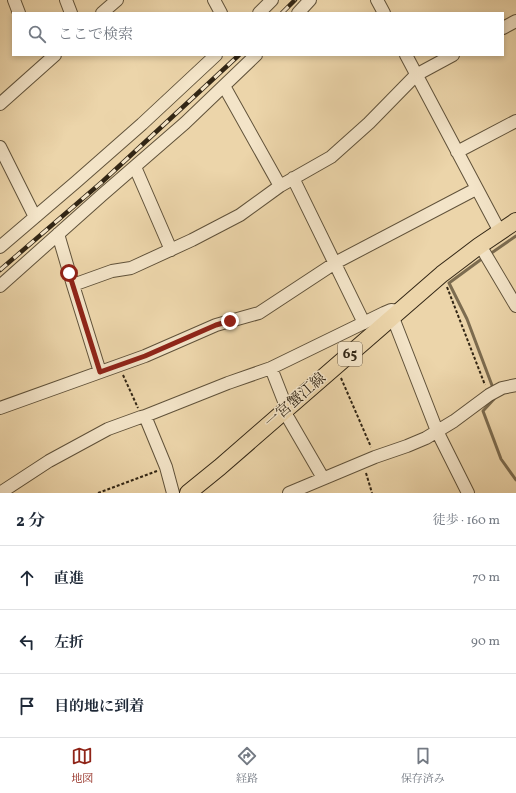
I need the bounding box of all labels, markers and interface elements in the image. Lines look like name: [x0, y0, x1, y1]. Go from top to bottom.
search box: [12, 12, 504, 56]
icon: search: [26, 23, 48, 45]
text: ここで検索: [58, 25, 133, 46]
route start: [60, 264, 78, 282]
route end: [221, 312, 239, 330]
road number: 65: [338, 342, 362, 366]
street label: 一宮蟹江線: [261, 368, 331, 434]
text: 2 分: [16, 510, 45, 533]
text: 徒歩 · 160 m: [433, 512, 500, 530]
icon: ahead: [16, 567, 38, 589]
text: 直進: [54, 569, 84, 590]
text: 70 m: [472, 569, 500, 587]
icon: left: [16, 631, 38, 653]
text: 左折: [54, 633, 84, 654]
text: 90 m: [471, 633, 500, 651]
icon: arrive: [16, 695, 38, 717]
text: 目的地に到着: [54, 697, 144, 718]
tab: 地図: [71, 745, 93, 787]
tab: 経路: [236, 745, 258, 787]
tab: 保存済み: [401, 745, 445, 787]

